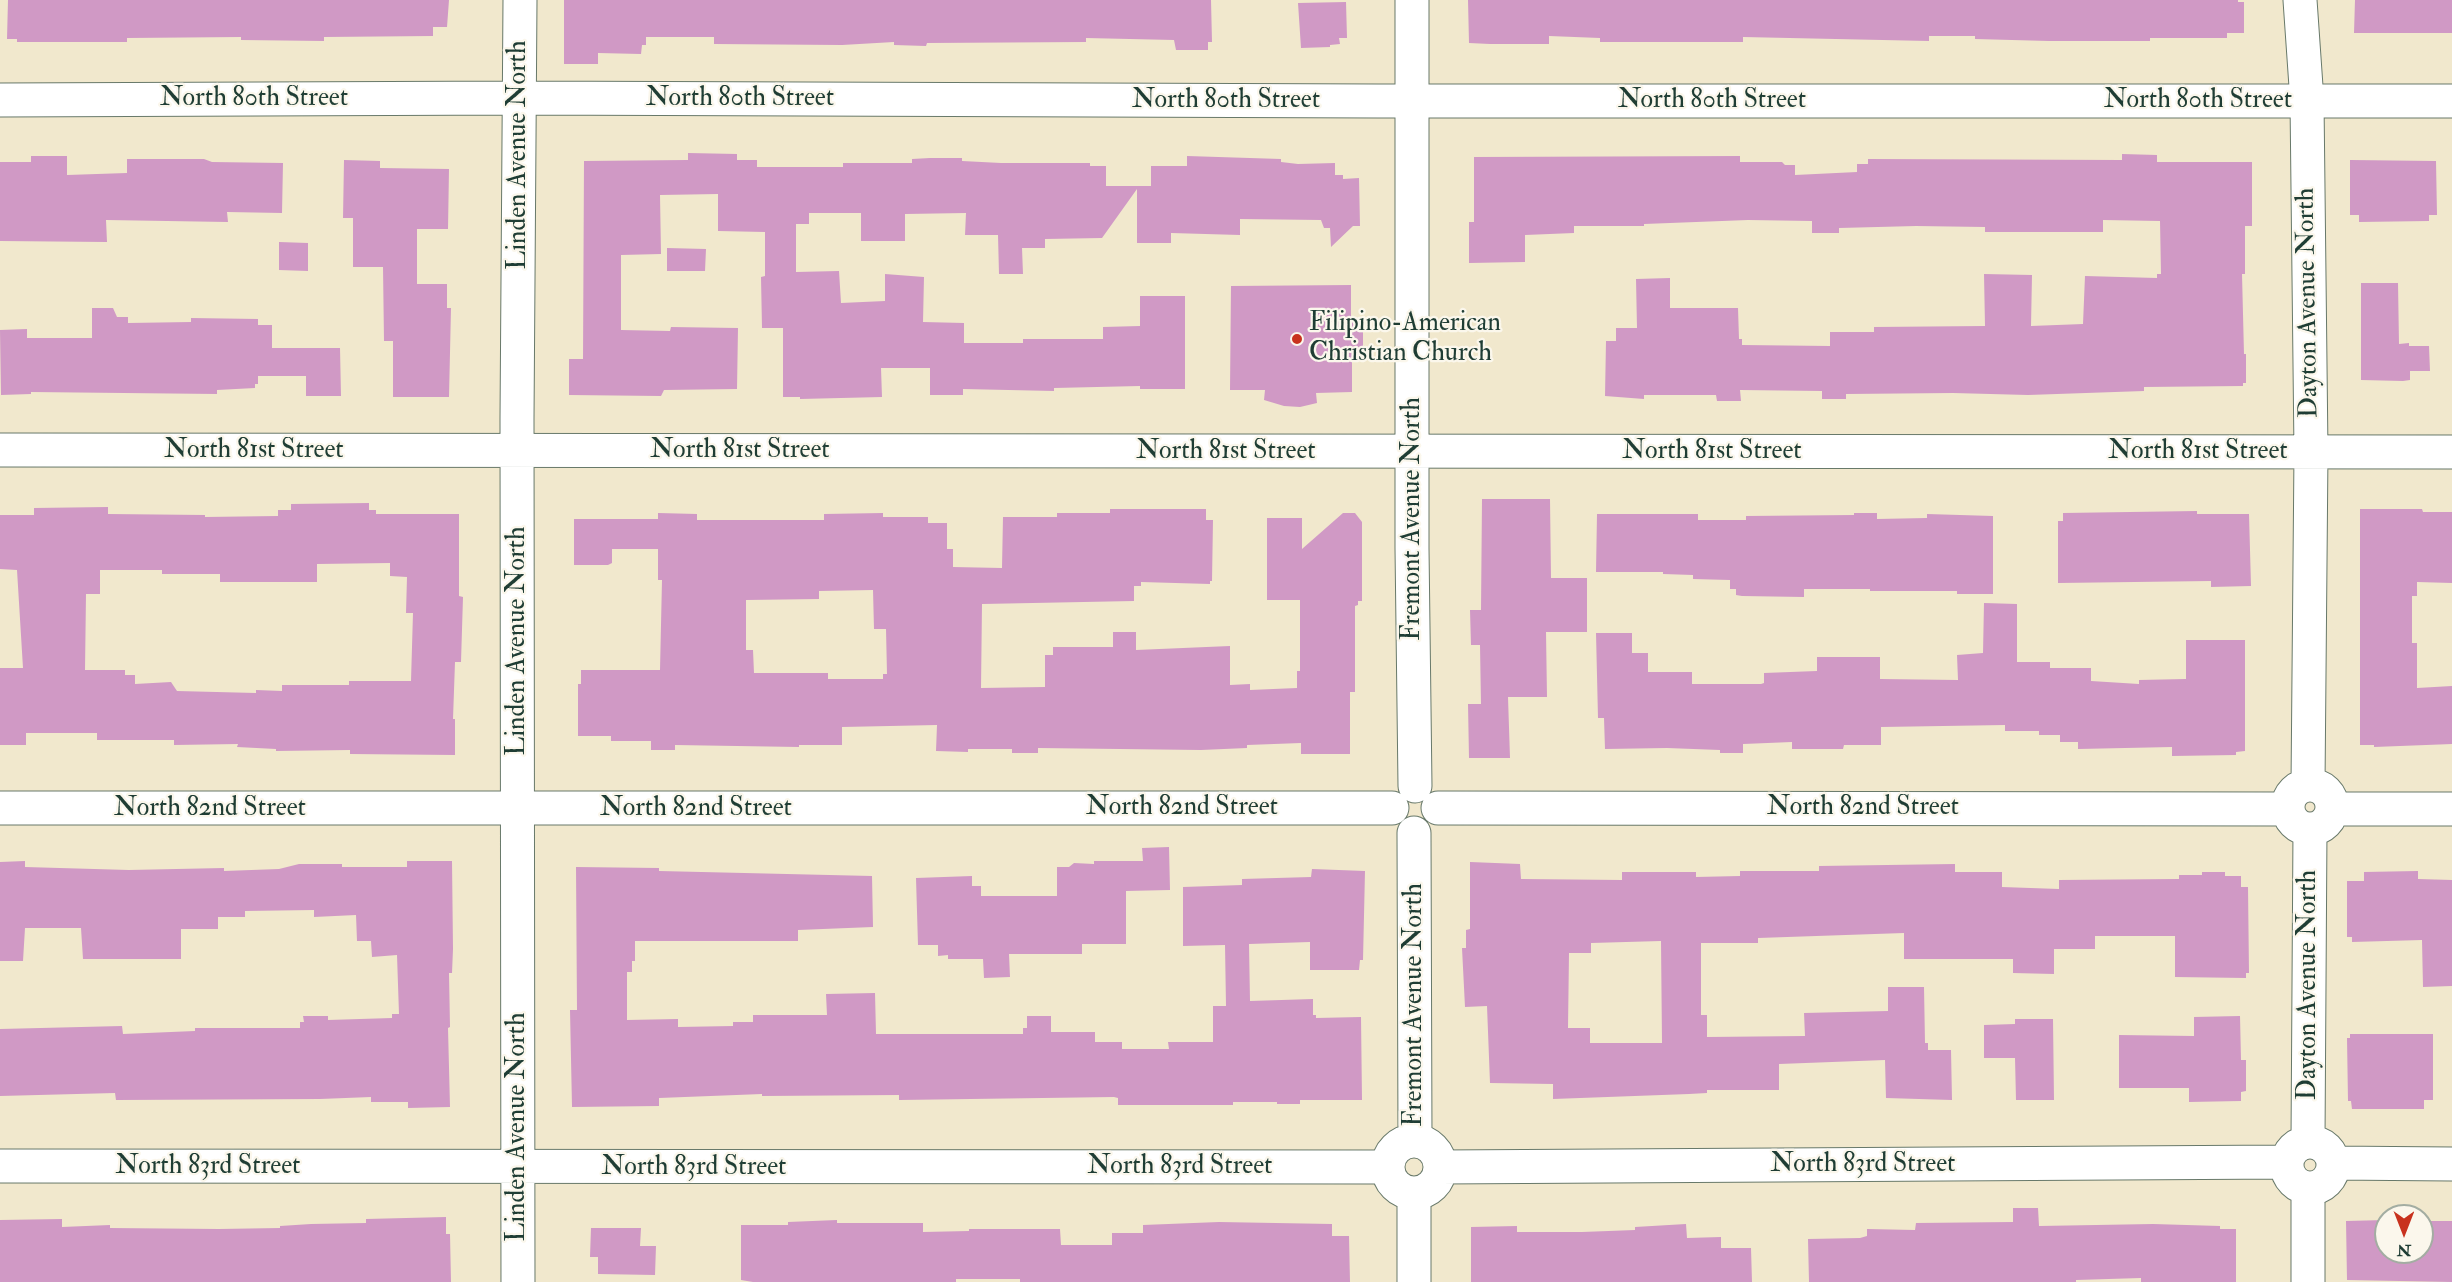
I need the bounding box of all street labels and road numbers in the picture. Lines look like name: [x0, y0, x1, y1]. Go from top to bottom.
street label: Linden Avenue North: [503, 40, 535, 270]
street label: North 80th Street: [160, 83, 348, 115]
street label: North 80th Street: [646, 83, 834, 115]
street label: North 80th Street: [1132, 85, 1320, 117]
street label: North 80th Street: [1618, 85, 1806, 117]
street label: North 80th Street: [2104, 85, 2292, 117]
street label: Dayton Avenue North: [2291, 188, 2327, 418]
street label: Fremont Avenue North: [1397, 397, 1429, 641]
street label: North 81st Street: [164, 435, 344, 467]
street label: North 81st Street: [650, 435, 830, 467]
street label: North 81st Street: [1136, 436, 1316, 468]
street label: North 81st Street: [1622, 436, 1802, 468]
street label: North 81st Street: [2108, 436, 2288, 468]
street label: Linden Avenue North: [502, 526, 534, 756]
street label: North 82nd Street: [1086, 792, 1278, 824]
street label: North 82nd Street: [1767, 792, 1959, 824]
street label: North 82nd Street: [114, 793, 306, 825]
street label: North 82nd Street: [600, 793, 792, 825]
street label: Dayton Avenue North: [2293, 870, 2325, 1100]
street label: Fremont Avenue North: [1399, 883, 1431, 1127]
street label: Linden Avenue North: [502, 1012, 534, 1242]
street label: North 83rd Street: [1770, 1149, 1956, 1181]
street label: North 83rd Street: [115, 1151, 301, 1183]
street label: North 83rd Street: [1087, 1151, 1273, 1183]
street label: North 83rd Street: [601, 1152, 787, 1184]

